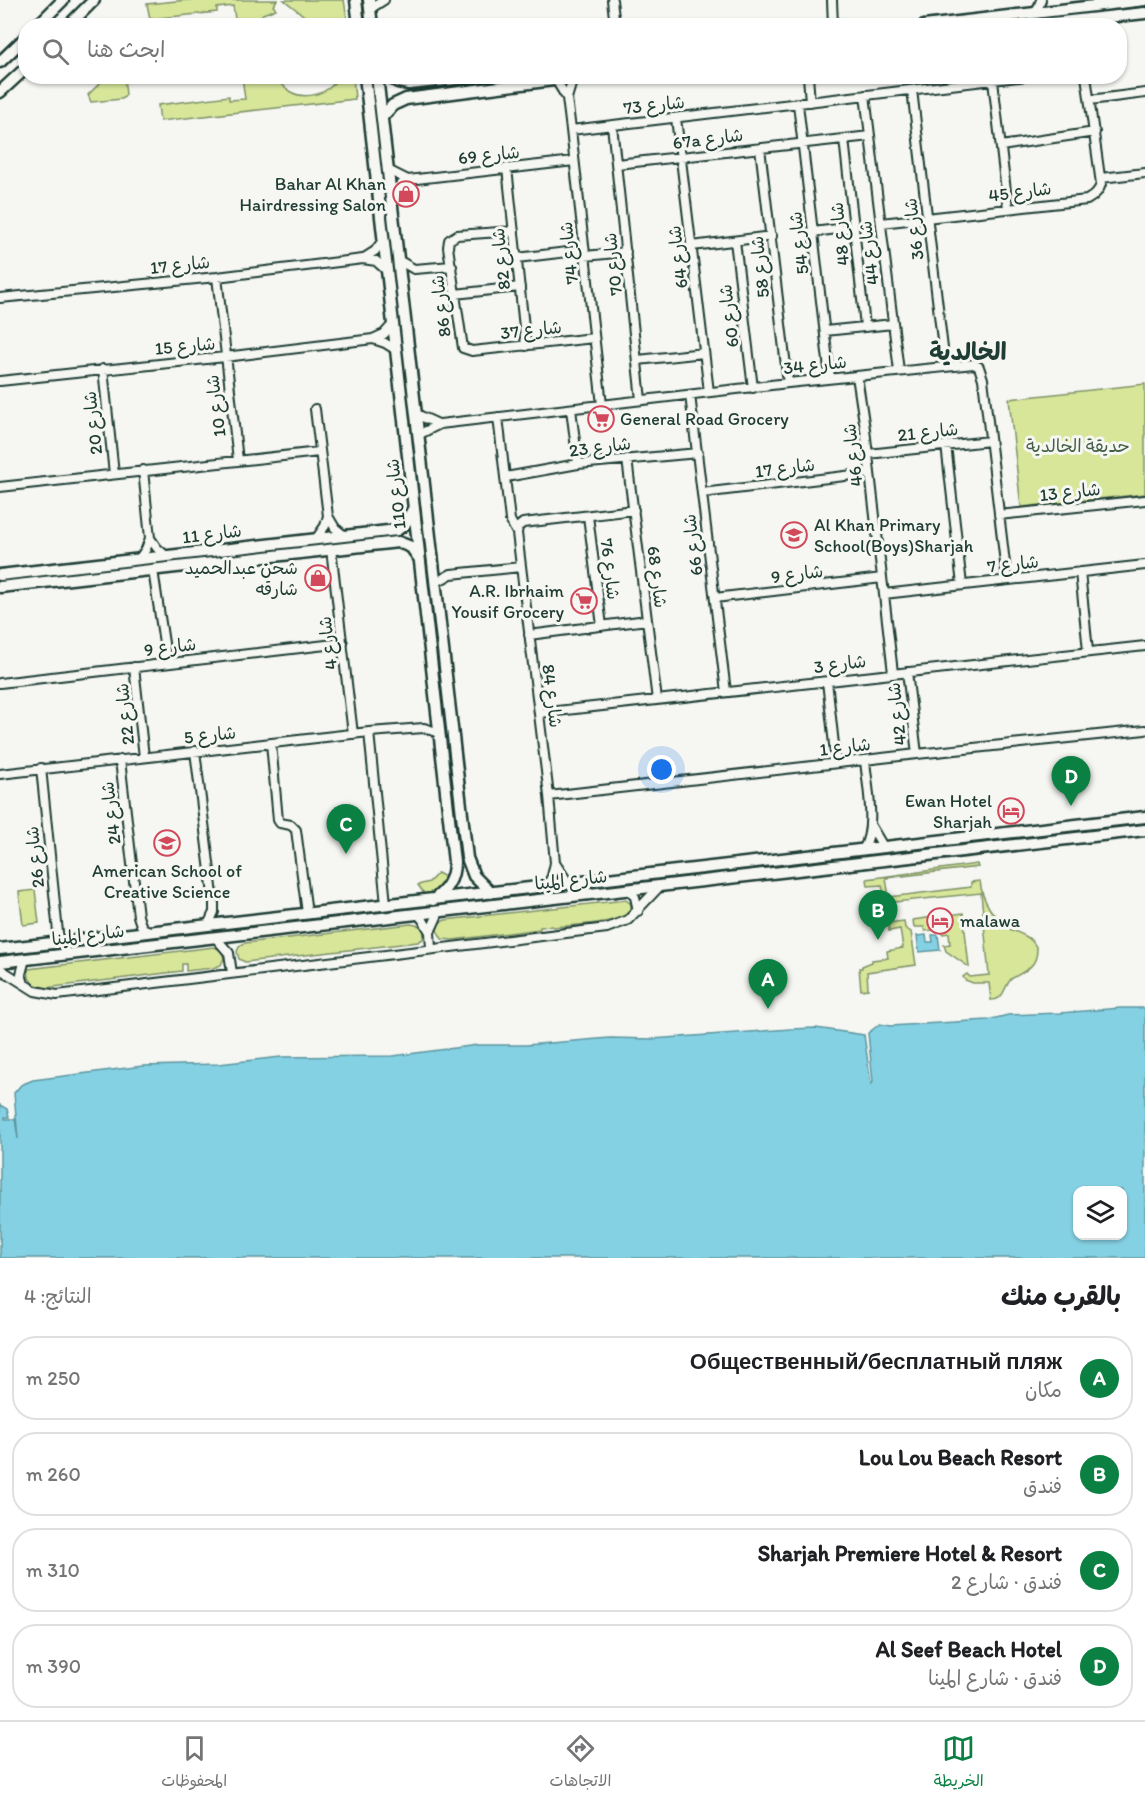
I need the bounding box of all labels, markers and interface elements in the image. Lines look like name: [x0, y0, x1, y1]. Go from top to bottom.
search box: [18, 18, 1127, 84]
icon: search: [39, 35, 72, 68]
text: ابحث هنا: [87, 36, 166, 63]
street label: شارع 73: [622, 91, 686, 120]
street label: 67a شارع: [672, 124, 745, 155]
street label: شارع 69: [457, 141, 521, 170]
place label: Bahar Al Khan Hairdressing Salon: [239, 173, 386, 216]
street label: شارع 45: [987, 177, 1053, 208]
shop icon: Bahar Al Khan Hairdressing Salon: [391, 179, 421, 209]
street label: شارع 36: [899, 197, 930, 261]
street label: شارع 48: [826, 201, 855, 267]
street label: شارع 54: [784, 210, 815, 276]
street label: شارع 44: [854, 219, 885, 286]
street label: شارع 74: [555, 221, 584, 285]
street label: شارع 64: [663, 224, 694, 290]
street label: شارع 82: [487, 227, 516, 291]
street label: شارع 70: [599, 231, 628, 297]
street label: شارع 58: [746, 235, 775, 299]
street label: شارع 17: [149, 251, 211, 280]
street label: شارع 86: [426, 274, 457, 338]
street label: شارع 60: [714, 283, 745, 349]
street label: شارع 37: [499, 316, 563, 345]
street label: شارع 15: [154, 332, 216, 361]
district label: الخالدية: [929, 337, 1007, 366]
street label: شارع 34: [782, 351, 848, 380]
street label: شارع 10: [201, 374, 232, 438]
street label: شارع 20: [79, 390, 108, 456]
supermarket icon: General Road Grocery: [586, 404, 616, 434]
place label: General Road Grocery: [620, 408, 789, 430]
street label: شارع 21: [897, 418, 960, 447]
street label: شارع 46: [838, 422, 869, 488]
street label: شارع 23: [568, 432, 632, 463]
park label: حديقة الخالدية: [1026, 435, 1130, 457]
street label: شارع 17: [754, 453, 816, 484]
street label: شارع 110: [381, 458, 412, 530]
street label: شارع 13: [1038, 478, 1102, 507]
street label: شارع 66: [678, 513, 709, 577]
place label: Al Khan Primary School(Boys)Sharjah: [814, 514, 974, 557]
street label: شارع 11: [181, 519, 243, 550]
school or university icon: Al Khan Primary School(Boys)Sharjah: [779, 520, 809, 550]
street label: شارع 76: [594, 537, 625, 601]
street label: شارع 68: [641, 545, 672, 609]
street label: شارع 7: [986, 550, 1040, 579]
place label: شحن عبدالحميد شارقه: [184, 557, 298, 600]
street label: شارع 9: [770, 560, 824, 589]
shop icon: شحن عبدالحميد شارقه: [303, 563, 333, 593]
place label: A.R. Ibrhaim Yousif Grocery: [451, 580, 564, 623]
supermarket icon: A.R. Ibrhaim Yousif Grocery: [569, 586, 599, 616]
street label: شارع 4: [314, 615, 343, 671]
street label: شارع 9: [143, 633, 197, 662]
street label: شارع 3: [812, 650, 868, 679]
street label: شارع 84: [536, 663, 567, 729]
street label: شارع 42: [883, 681, 912, 747]
street label: شارع 22: [111, 682, 140, 746]
street label: شارع 5: [183, 721, 237, 750]
street label: شارع 1: [818, 733, 872, 762]
your location: [647, 755, 676, 784]
pin: D: [1052, 756, 1090, 806]
street label: شارع 24: [96, 780, 127, 846]
place label: Ewan Hotel Sharjah: [905, 790, 992, 833]
hotel icon: Ewan Hotel Sharjah: [996, 796, 1026, 826]
pin: C: [326, 804, 366, 854]
street label: شارع 26: [21, 825, 50, 889]
school or university icon: American School of Creative Science: [152, 828, 182, 858]
place label: American School of Creative Science: [92, 860, 242, 903]
street label: شارع المينا: [534, 865, 609, 896]
pin: B: [858, 890, 898, 940]
hotel icon: malawa: [925, 906, 955, 936]
place label: malawa: [960, 910, 1021, 932]
street label: شارع المينا: [50, 920, 126, 951]
pin: A: [748, 960, 788, 1009]
map controls: [1073, 1186, 1127, 1240]
button: layers: [1073, 1186, 1127, 1240]
text: بالقرب منك: [1001, 1280, 1121, 1312]
text: النتائج: 4: [24, 1284, 92, 1308]
text: Общественный/бесплатный пляж: [690, 1348, 1062, 1375]
text: 250 m: [26, 1366, 81, 1390]
text: A: [1093, 1366, 1106, 1390]
text: مكان: [1025, 1378, 1062, 1402]
text: Lou Lou Beach Resort: [859, 1444, 1062, 1471]
text: 260 m: [26, 1462, 81, 1486]
text: B: [1093, 1462, 1106, 1486]
text: فندق: [1023, 1474, 1062, 1498]
text: Sharjah Premiere Hotel & Resort: [758, 1540, 1062, 1567]
text: 310 m: [26, 1558, 80, 1582]
text: C: [1093, 1558, 1106, 1582]
text: فندق · شارع 2: [951, 1570, 1062, 1594]
text: Al Seef Beach Hotel: [876, 1636, 1062, 1663]
text: 390 m: [26, 1654, 81, 1678]
text: D: [1093, 1654, 1106, 1678]
text: فندق · شارع المينا: [928, 1666, 1062, 1690]
tab: المحفوظات: [161, 1732, 227, 1795]
tab: الاتجاهات: [550, 1732, 611, 1795]
tab: الخريطة: [934, 1732, 984, 1795]

